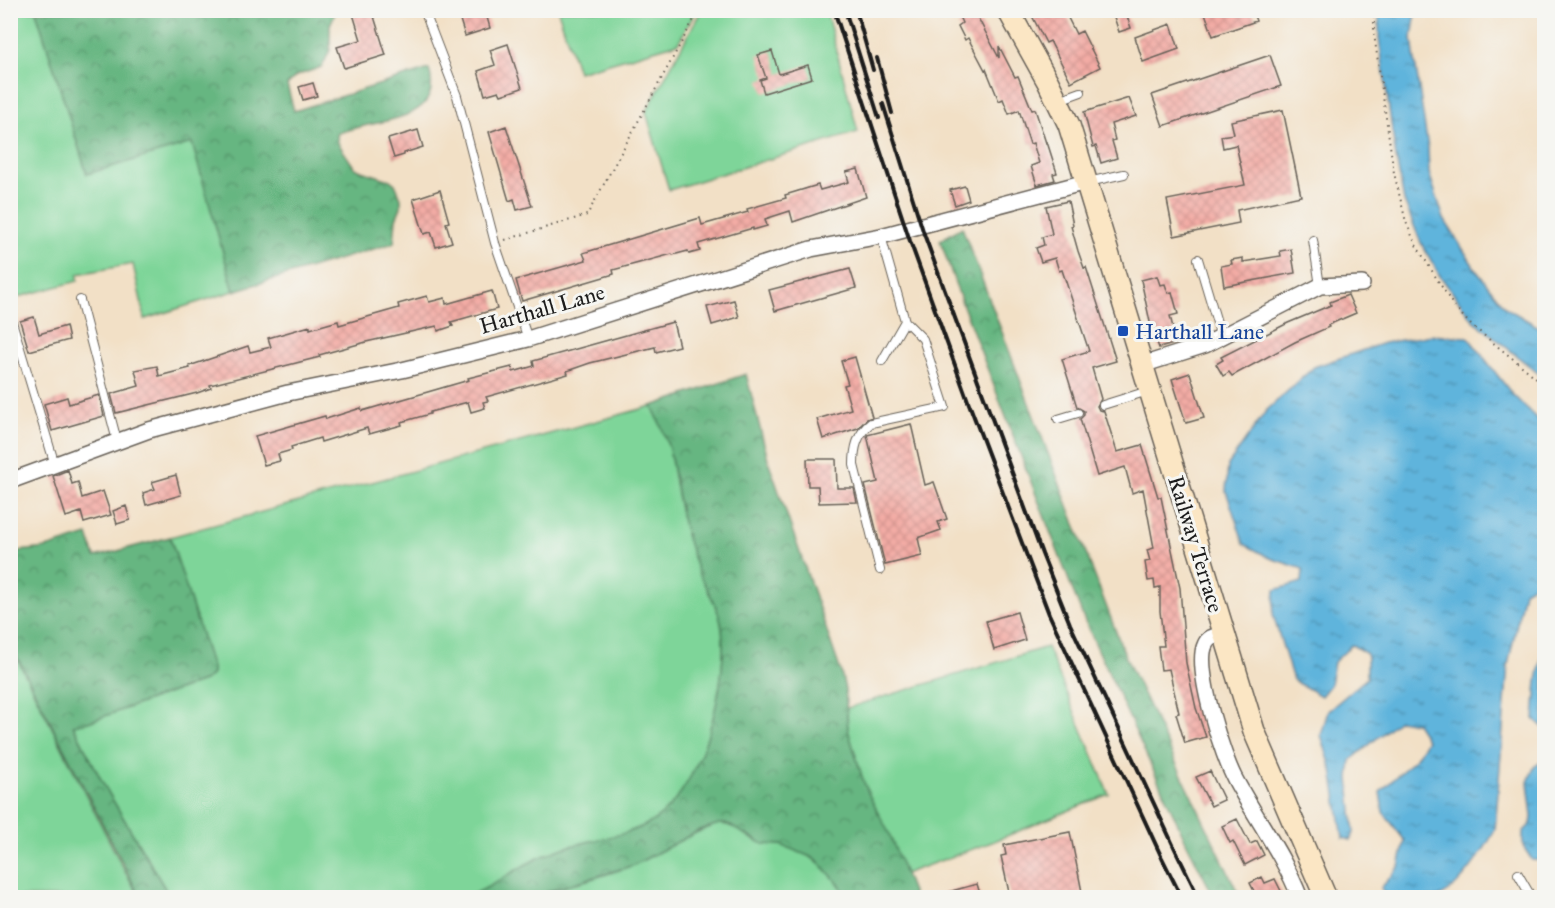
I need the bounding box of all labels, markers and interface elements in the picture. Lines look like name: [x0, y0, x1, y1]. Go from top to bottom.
street label: Harthall Lane: [476, 278, 608, 340]
place label: Harthall Lane: [1135, 318, 1264, 345]
marker: Harthall Lane: [1116, 324, 1130, 338]
street label: Railway Terrace: [1162, 472, 1230, 616]

